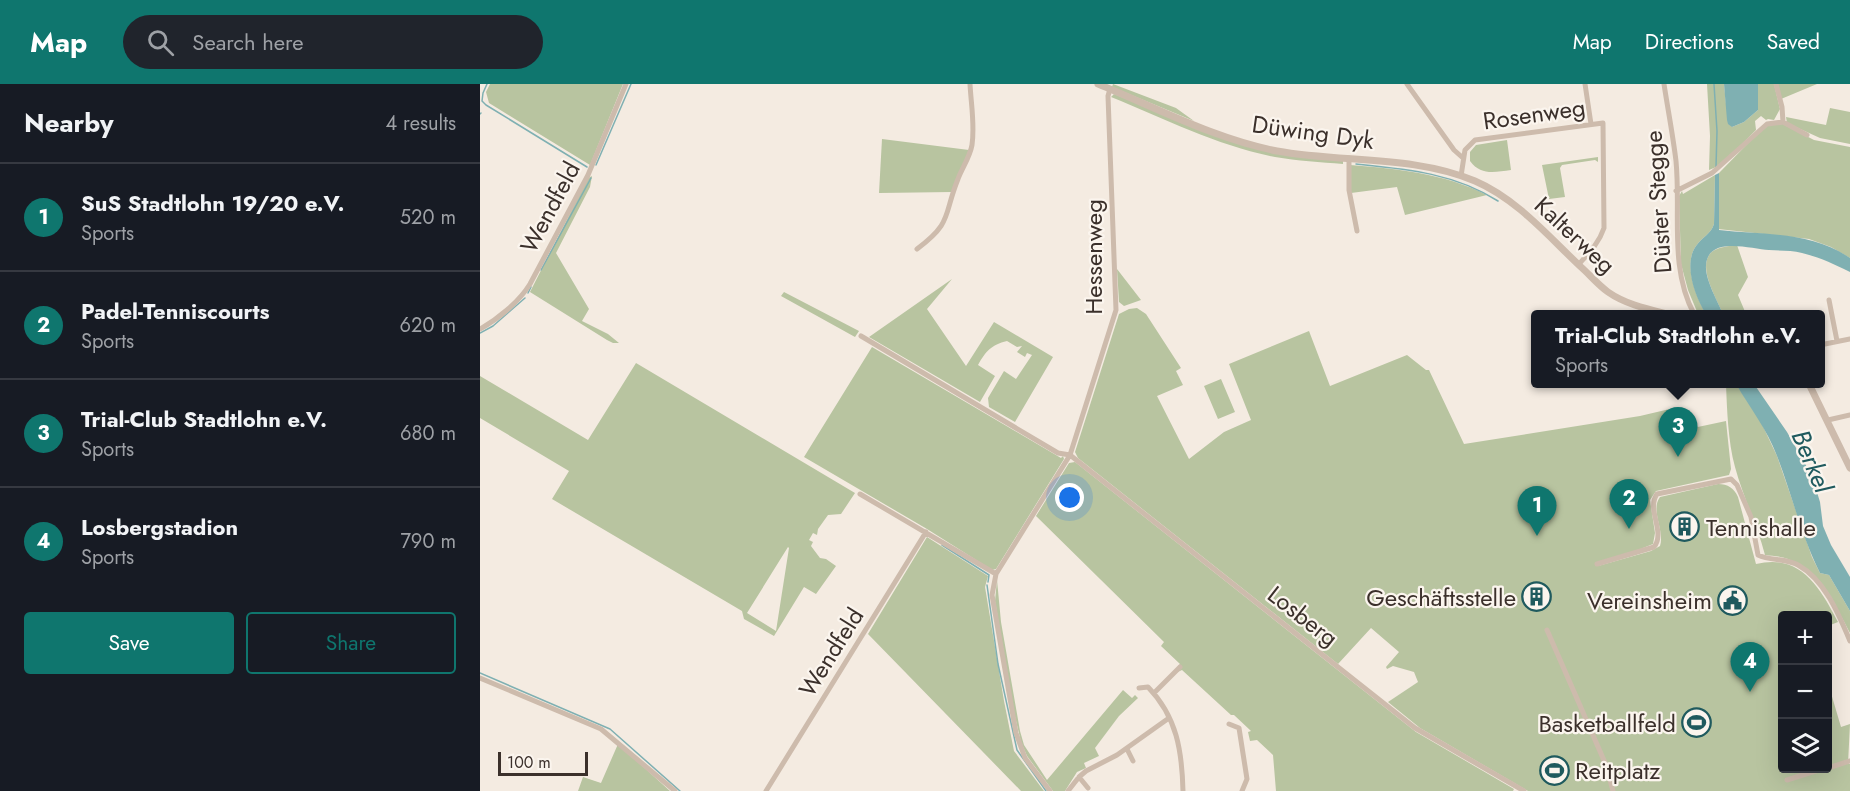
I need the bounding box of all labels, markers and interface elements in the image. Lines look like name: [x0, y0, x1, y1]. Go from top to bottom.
search box: [123, 15, 543, 69]
text: Map: [30, 22, 87, 63]
icon: search: [144, 26, 177, 59]
text: Search here: [192, 26, 304, 58]
text: Map: [1573, 27, 1612, 57]
text: Directions: [1645, 27, 1734, 57]
text: Saved: [1767, 27, 1820, 57]
street label: Rosenweg: [1481, 89, 1587, 139]
text: Nearby: [24, 104, 113, 142]
street label: Düwing Dyk: [1250, 106, 1377, 158]
text: 4 results: [385, 109, 456, 138]
street label: Düster Stegge: [1636, 129, 1680, 275]
street label: Wendfeld: [511, 155, 589, 259]
text: SuS Stadtlohn 19/20 e.V.: [81, 187, 345, 219]
street label: Kalterweg: [1527, 188, 1623, 282]
street label: Hessenweg: [1076, 199, 1111, 315]
text: 1: [38, 203, 49, 232]
text: 520 m: [400, 203, 456, 232]
text: Sports: [81, 219, 134, 248]
text: Padel-Tenniscourts: [81, 295, 270, 327]
popup: [1531, 310, 1825, 388]
text: 2: [37, 311, 50, 340]
text: 620 m: [400, 311, 456, 340]
text: Trial-Club Stadtlohn e.V.: [1555, 319, 1801, 351]
text: Sports: [81, 327, 134, 356]
text: Sports: [1555, 351, 1608, 380]
text: Trial-Club Stadtlohn e.V.: [81, 403, 327, 435]
pin: 3: [1658, 408, 1698, 457]
text: 3: [37, 419, 50, 448]
text: 680 m: [400, 419, 456, 448]
water label: Berkel: [1782, 424, 1843, 500]
text: Sports: [81, 435, 134, 464]
pin: 2: [1610, 480, 1648, 529]
your location: [1055, 483, 1084, 512]
pin: 1: [1518, 486, 1556, 536]
place label: Tennishalle: [1706, 510, 1816, 545]
text: Losbergstadion: [81, 511, 238, 543]
building icon: Tennishalle: [1669, 511, 1701, 543]
text: 4: [37, 527, 50, 556]
text: 790 m: [400, 527, 456, 556]
text: Sports: [81, 543, 134, 572]
street label: Losberg: [1260, 577, 1346, 655]
place label: Geschäftsstelle: [1366, 580, 1516, 615]
building icon: Geschäftsstelle: [1521, 581, 1553, 613]
place label: Vereinsheim: [1587, 583, 1712, 618]
public building icon: Vereinsheim: [1717, 584, 1749, 616]
street label: Wendfeld: [790, 601, 872, 703]
map controls: [1778, 611, 1832, 773]
button: +: [1778, 611, 1832, 665]
button: Save: [24, 612, 234, 674]
button: Share: [246, 612, 456, 674]
pin: 4: [1730, 642, 1770, 692]
button: −: [1778, 665, 1832, 719]
place label: Basketballfeld: [1538, 706, 1676, 741]
sports icon: Basketballfeld: [1681, 707, 1713, 739]
button: layers: [1778, 719, 1832, 773]
scale bar: [498, 749, 588, 776]
text: 100 m: [507, 751, 551, 774]
place label: Reitplatz: [1575, 753, 1660, 788]
sports icon: Reitplatz: [1538, 754, 1570, 786]

